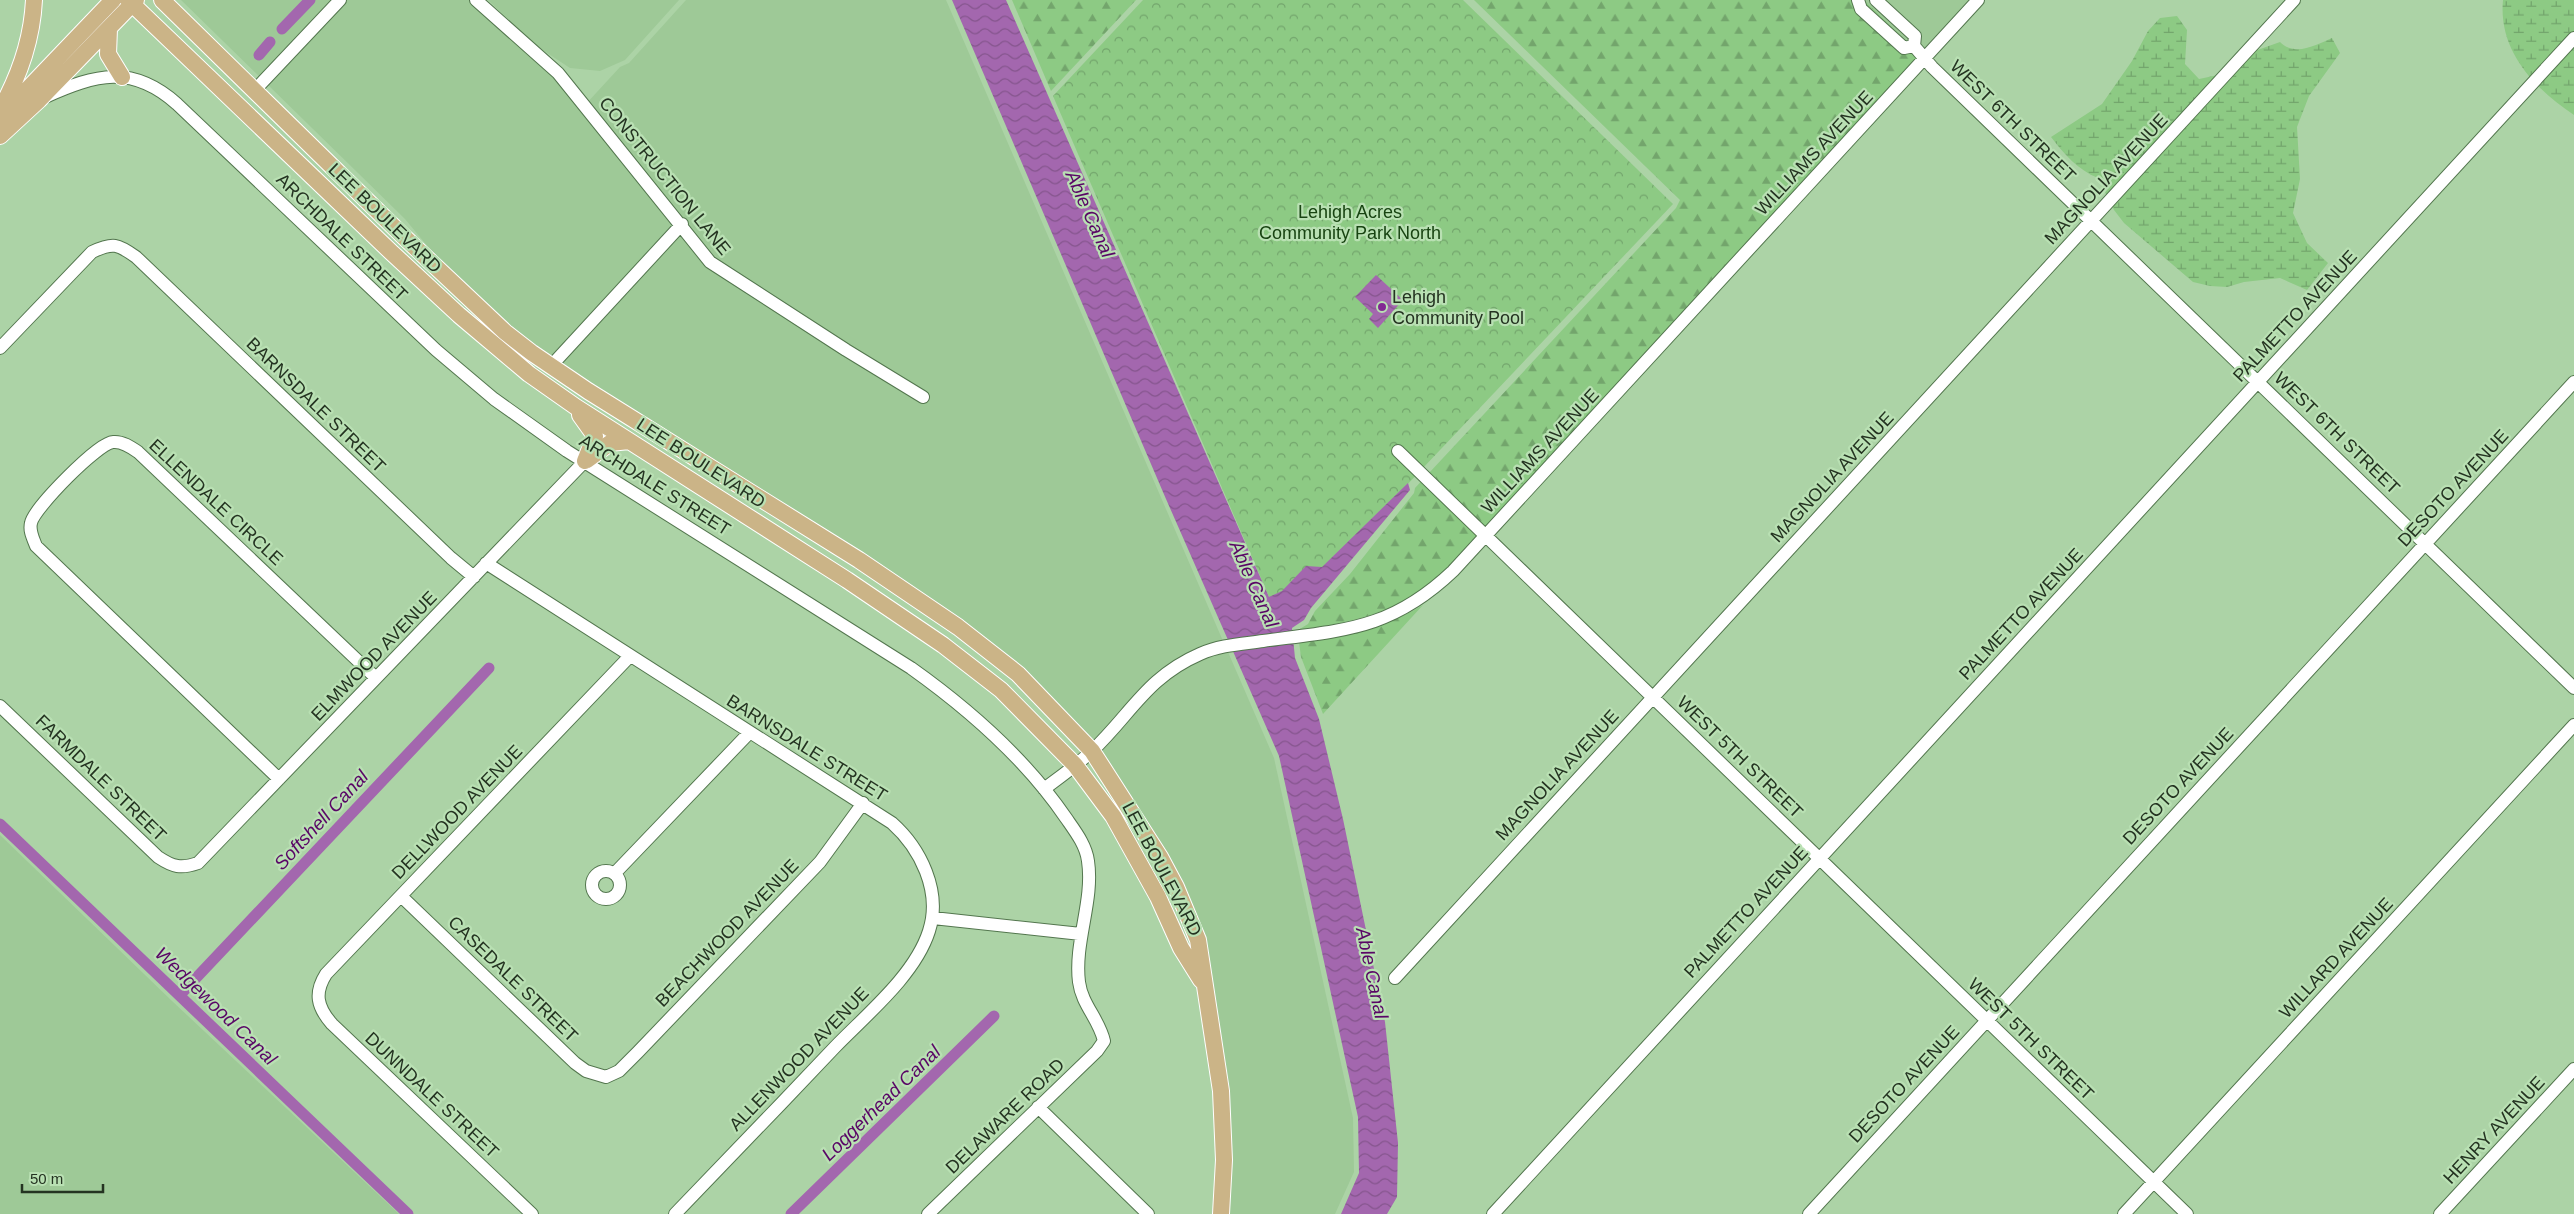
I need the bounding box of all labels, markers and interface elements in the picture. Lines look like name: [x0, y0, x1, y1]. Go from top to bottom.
street label: WEST 6TH STREET: [1946, 56, 2080, 186]
street label: WILLIAMS AVENUE: [1751, 87, 1877, 219]
street label: CONSTRUCTION LANE: [595, 93, 735, 259]
street label: MAGNOLIA AVENUE: [2040, 110, 2172, 248]
street label: LEE BOULEVARD: [325, 159, 445, 277]
water label: Able Canal: [1061, 166, 1119, 261]
street label: ARCHDALE STREET: [272, 169, 412, 305]
park label: Lehigh Acres Community Park North: [1259, 202, 1441, 243]
street label: PALMETTO AVENUE: [2229, 246, 2361, 386]
place label: Lehigh Community Pool: [1392, 287, 1524, 328]
marker: Lehigh Community Pool: [1376, 301, 1388, 313]
street label: BARNSDALE STREET: [242, 334, 390, 476]
street label: WEST 6TH STREET: [2270, 368, 2404, 498]
street label: WILLIAMS AVENUE: [1477, 385, 1603, 517]
street label: MAGNOLIA AVENUE: [1766, 408, 1898, 546]
street label: LEE BOULEVARD: [633, 414, 769, 512]
street label: DESOTO AVENUE: [2394, 425, 2512, 551]
street label: ARCHDALE STREET: [576, 430, 734, 540]
street label: ELLENDALE CIRCLE: [145, 435, 287, 569]
water label: Able Canal: [1225, 536, 1283, 631]
street label: PALMETTO AVENUE: [1955, 544, 2087, 684]
street label: ELMWOOD AVENUE: [307, 587, 441, 725]
street label: BARNSDALE STREET: [723, 690, 891, 806]
street label: WEST 5TH STREET: [1673, 692, 1807, 822]
street label: MAGNOLIA AVENUE: [1491, 706, 1623, 844]
street label: FARMDALE STREET: [32, 711, 170, 845]
street label: DESOTO AVENUE: [2119, 723, 2237, 849]
street label: DELLWOOD AVENUE: [388, 741, 526, 883]
water label: Softshell Canal: [270, 766, 373, 874]
street label: LEE BOULEVARD: [1118, 799, 1206, 939]
street label: PALMETTO AVENUE: [1680, 842, 1812, 982]
street label: BEACHWOOD AVENUE: [651, 855, 803, 1011]
street label: WILLARD AVENUE: [2275, 894, 2397, 1022]
street label: CASEDALE STREET: [444, 912, 582, 1046]
water label: Able Canal: [1352, 924, 1392, 1021]
water label: Wedgewood Canal: [151, 943, 281, 1070]
street label: WEST 5TH STREET: [1964, 974, 2098, 1104]
street label: ALLENWOOD AVENUE: [725, 983, 873, 1135]
street label: DESOTO AVENUE: [1845, 1021, 1963, 1147]
street label: DUNNDALE STREET: [361, 1028, 503, 1162]
water label: Loggerhead Canal: [817, 1041, 945, 1165]
street label: DELAWARE ROAD: [942, 1054, 1068, 1178]
street label: HENRY AVENUE: [2439, 1072, 2549, 1188]
scale bar: [22, 1162, 104, 1194]
text: 50 m: [30, 1170, 63, 1187]

